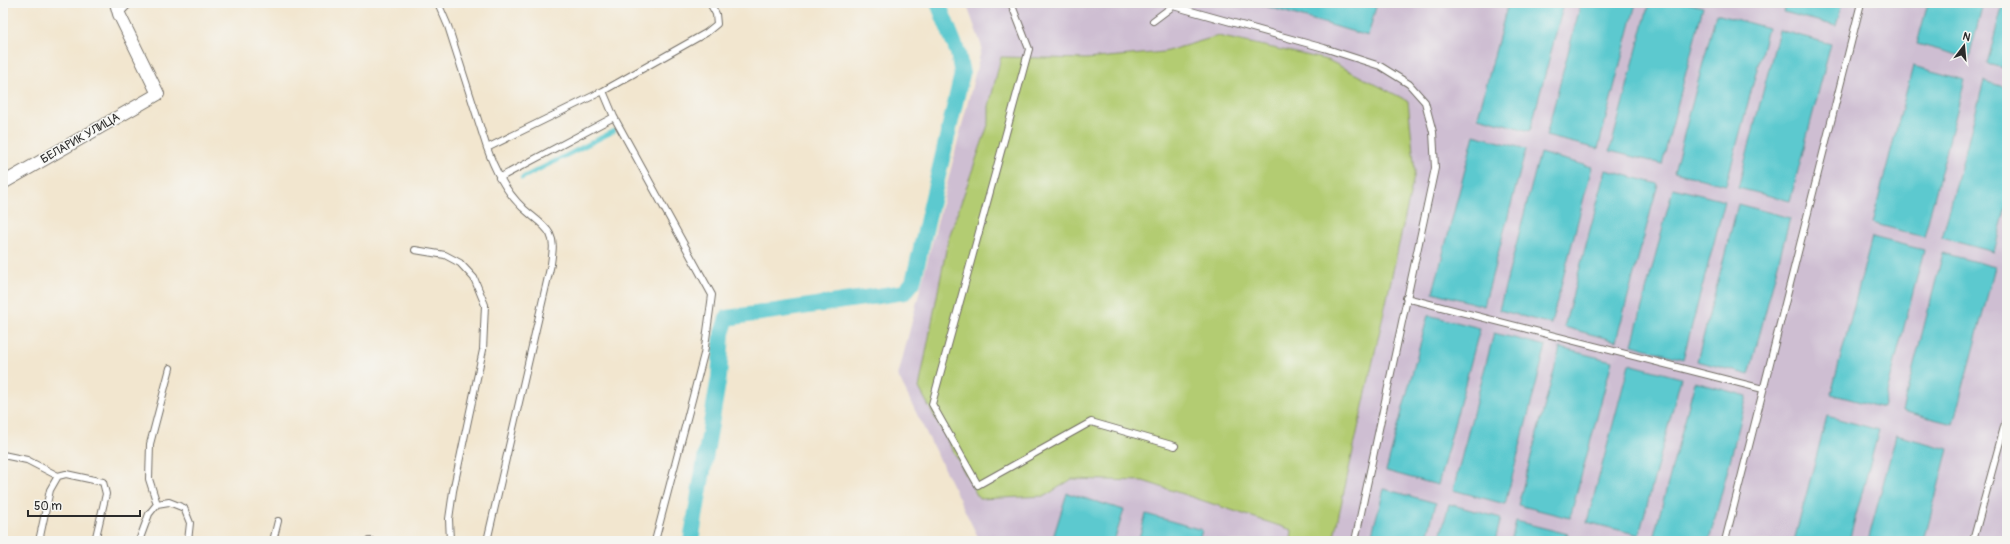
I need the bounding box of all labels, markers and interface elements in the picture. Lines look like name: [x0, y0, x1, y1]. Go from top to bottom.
north arrow: [1944, 26, 1984, 66]
text: N: [1961, 30, 1973, 44]
street label: БЕЛАРИК УЛИЦА: [38, 110, 123, 167]
scale bar: [28, 492, 140, 518]
text: 50 m: [34, 499, 62, 514]

